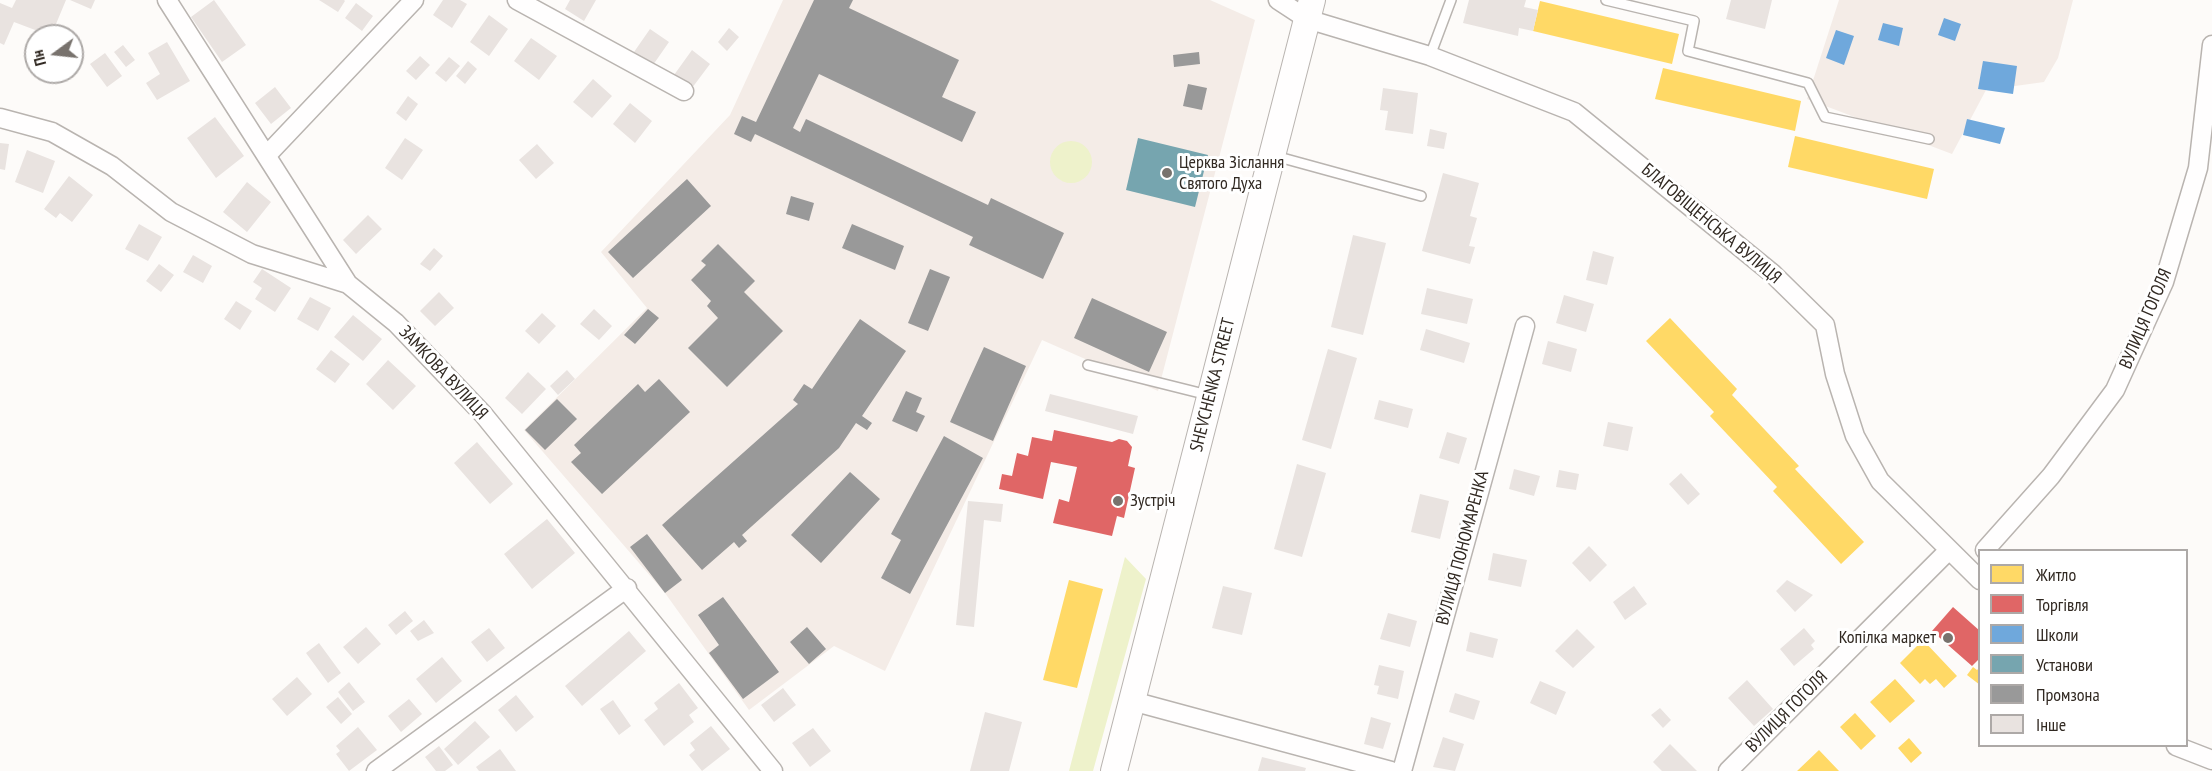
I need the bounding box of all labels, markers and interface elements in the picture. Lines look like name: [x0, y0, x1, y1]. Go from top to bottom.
north arrow: [24, 24, 84, 84]
text: Пн: [27, 48, 50, 68]
place label: Церква Зіслання Святого Духа: [1179, 152, 1284, 195]
street label: БЛАГОВІЩЕНСЬКА ВУЛИЦЯ: [1637, 159, 1785, 289]
marker: Церква Зіслання Святого Духа: [1160, 166, 1174, 180]
street label: ВУЛИЦЯ ГОГОЛЯ: [2115, 266, 2177, 372]
street label: SHEVCHENKA STREET: [1186, 316, 1240, 454]
street label: ЗАМКОВА ВУЛИЦЯ: [394, 322, 492, 424]
street label: ВУЛИЦЯ ПОНОМАРЕНКА: [1432, 468, 1494, 628]
place label: Зустріч: [1130, 490, 1175, 512]
marker: Зустріч: [1111, 494, 1125, 508]
legend: [1978, 549, 2188, 747]
text: Житло: [2036, 563, 2076, 586]
text: Торгівля: [2036, 593, 2089, 616]
text: Школи: [2036, 623, 2078, 646]
place label: Копілка маркет: [1839, 627, 1936, 649]
marker: Копілка маркет: [1941, 631, 1955, 645]
text: Установи: [2036, 653, 2093, 676]
street label: ВУЛИЦЯ ГОГОЛЯ: [1742, 667, 1832, 757]
text: Промзона: [2036, 683, 2100, 706]
text: Інше: [2036, 713, 2066, 736]

